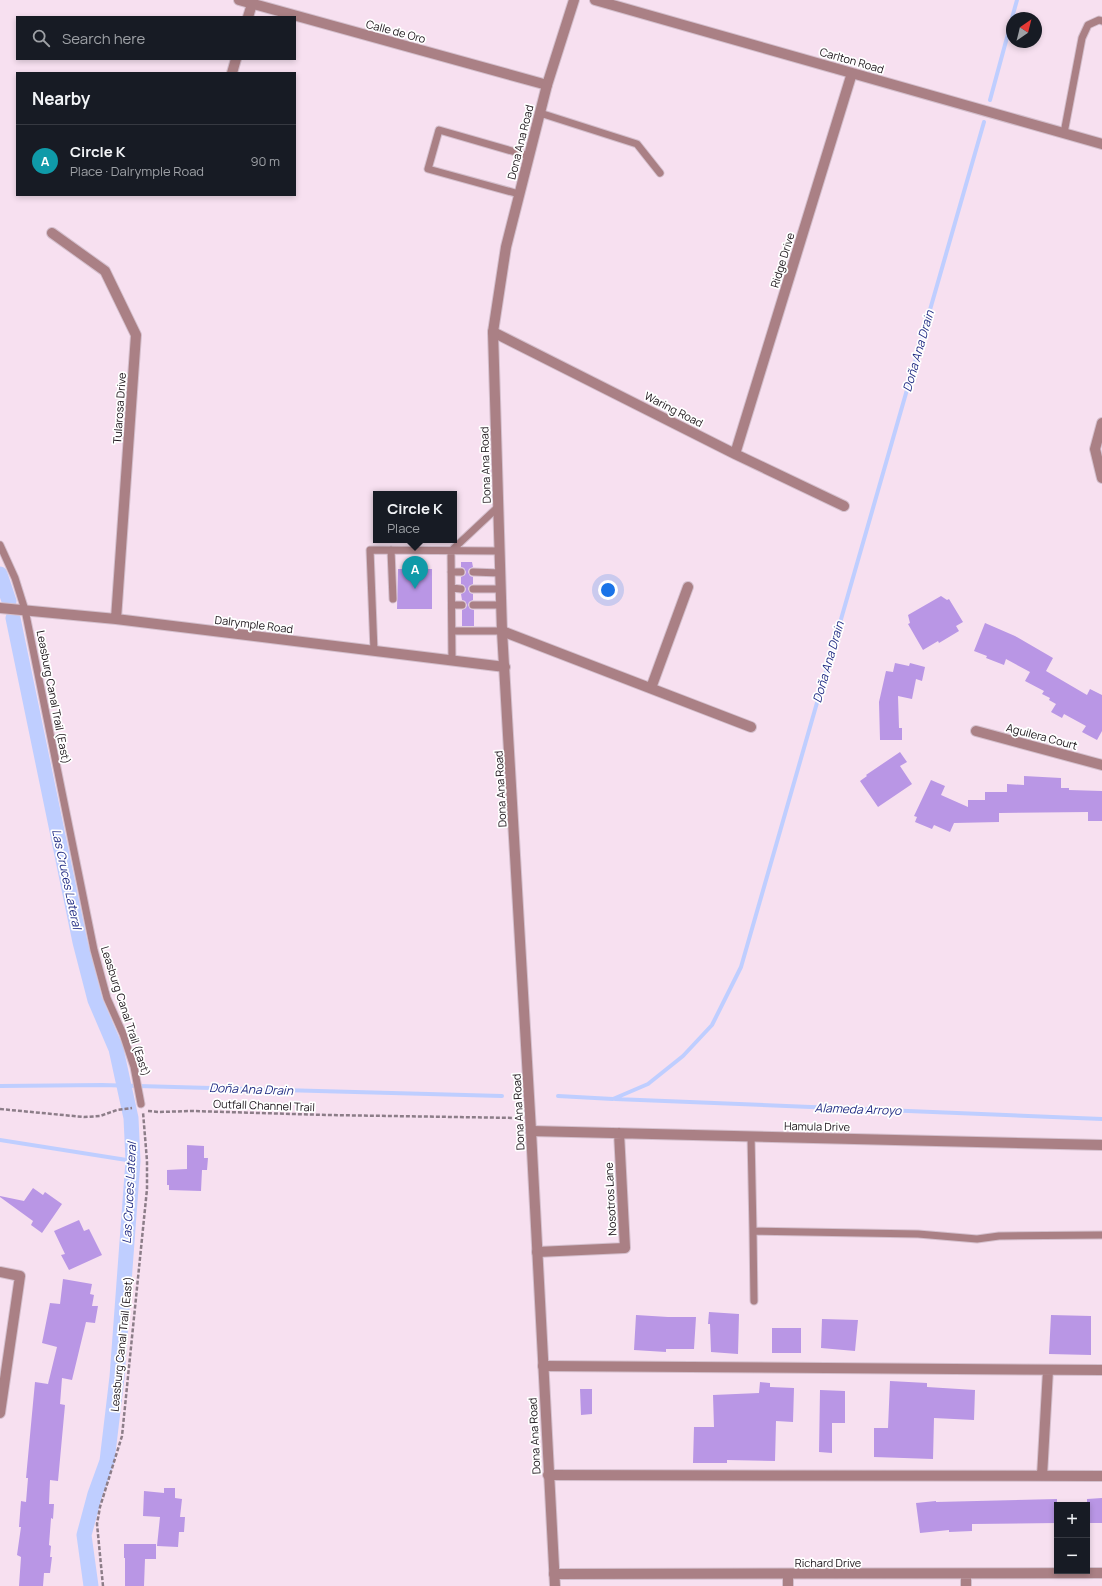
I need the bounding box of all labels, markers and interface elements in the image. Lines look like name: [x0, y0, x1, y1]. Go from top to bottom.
north arrow: [1006, 12, 1042, 48]
search box: [16, 16, 296, 60]
street label: Calle de Oro: [364, 16, 428, 46]
icon: search: [30, 27, 52, 49]
text: Search here: [62, 28, 145, 49]
street label: Carlton Road: [818, 44, 886, 76]
text: Nearby: [32, 87, 90, 110]
street label: Dona Ana Road: [503, 103, 537, 181]
text: Circle K: [70, 141, 125, 162]
text: A: [41, 152, 49, 170]
text: 90 m: [250, 152, 280, 170]
text: Place · Dalrymple Road: [70, 162, 204, 180]
street label: Ridge Drive: [767, 230, 798, 289]
water label: Doña Ana Drain: [898, 308, 938, 394]
street label: Tularosa Drive: [109, 371, 129, 444]
street label: Waring Road: [642, 388, 706, 430]
street label: Dona Ana Road: [476, 426, 494, 504]
popup: [373, 491, 457, 543]
text: Circle K: [387, 498, 443, 519]
text: Place: [387, 519, 420, 537]
pin: A: [402, 556, 428, 589]
your location: [598, 580, 618, 600]
street label: Dalrymple Road: [214, 612, 294, 636]
water label: Doña Ana Drain: [808, 619, 848, 705]
street label: Leasburg Canal Trail (East): [34, 629, 74, 765]
street label: Aguilera Court: [1005, 719, 1079, 753]
street label: Dona Ana Road: [491, 750, 509, 828]
water label: Las Cruces Lateral: [48, 828, 86, 933]
street label: Leasburg Canal Trail (East): [98, 944, 154, 1078]
street label: Dona Ana Road: [509, 1073, 527, 1151]
water label: Doña Ana Drain: [209, 1079, 294, 1099]
street label: Outfall Channel Trail: [213, 1096, 315, 1114]
water label: Alameda Arroyo: [814, 1099, 902, 1119]
street label: Hamula Drive: [784, 1118, 851, 1134]
water label: Las Cruces Lateral: [118, 1140, 140, 1244]
street label: Nosotros Lane: [601, 1161, 619, 1236]
street label: Leasburg Canal Trail (East): [106, 1276, 136, 1412]
street label: Dona Ana Road: [525, 1397, 543, 1475]
map controls: [1054, 1502, 1090, 1574]
button: +: [1054, 1502, 1090, 1538]
button: −: [1054, 1538, 1090, 1574]
street label: Richard Drive: [795, 1555, 862, 1570]

